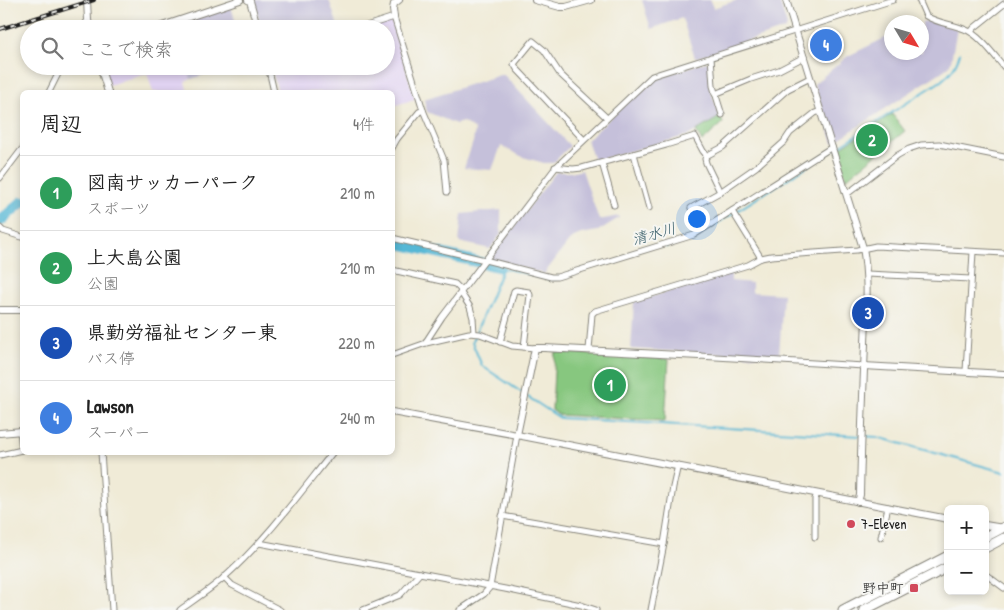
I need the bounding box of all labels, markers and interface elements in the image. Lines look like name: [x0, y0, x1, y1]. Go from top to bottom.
north arrow: [884, 15, 929, 60]
search box: [20, 20, 395, 75]
pin: 4: [810, 26, 842, 64]
icon: search: [38, 34, 66, 62]
text: ここで検索: [78, 36, 173, 62]
text: 周辺: [40, 109, 82, 138]
text: 4件: [353, 113, 375, 135]
pin: 2: [856, 121, 888, 159]
text: 図南サッカーパーク: [87, 169, 258, 195]
text: 1: [53, 182, 59, 204]
text: 210 m: [340, 182, 375, 204]
text: スポーツ: [87, 197, 151, 219]
your location: [684, 206, 710, 232]
water label: 清水川: [629, 217, 678, 250]
text: 上大島公園: [87, 244, 182, 270]
text: 2: [52, 257, 60, 279]
text: 210 m: [340, 257, 375, 279]
text: 公園: [87, 272, 119, 294]
pin: 3: [852, 294, 884, 332]
text: 県勤労福祉センター東: [87, 319, 277, 345]
text: 3: [52, 332, 60, 354]
text: 220 m: [338, 332, 375, 354]
text: バス停: [87, 347, 135, 369]
pin: 1: [594, 366, 626, 404]
text: Lawson: [87, 393, 134, 419]
text: 4: [53, 407, 59, 429]
text: 240 m: [340, 407, 375, 429]
text: スーパー: [87, 421, 150, 443]
map controls: [944, 505, 989, 595]
button: +: [944, 505, 989, 550]
place label: 7-Eleven: [861, 514, 907, 533]
marker: 7-Eleven: [845, 518, 857, 530]
button: −: [944, 550, 989, 595]
place label: 野中町: [862, 578, 904, 597]
marker: 野中町: [908, 582, 920, 594]

